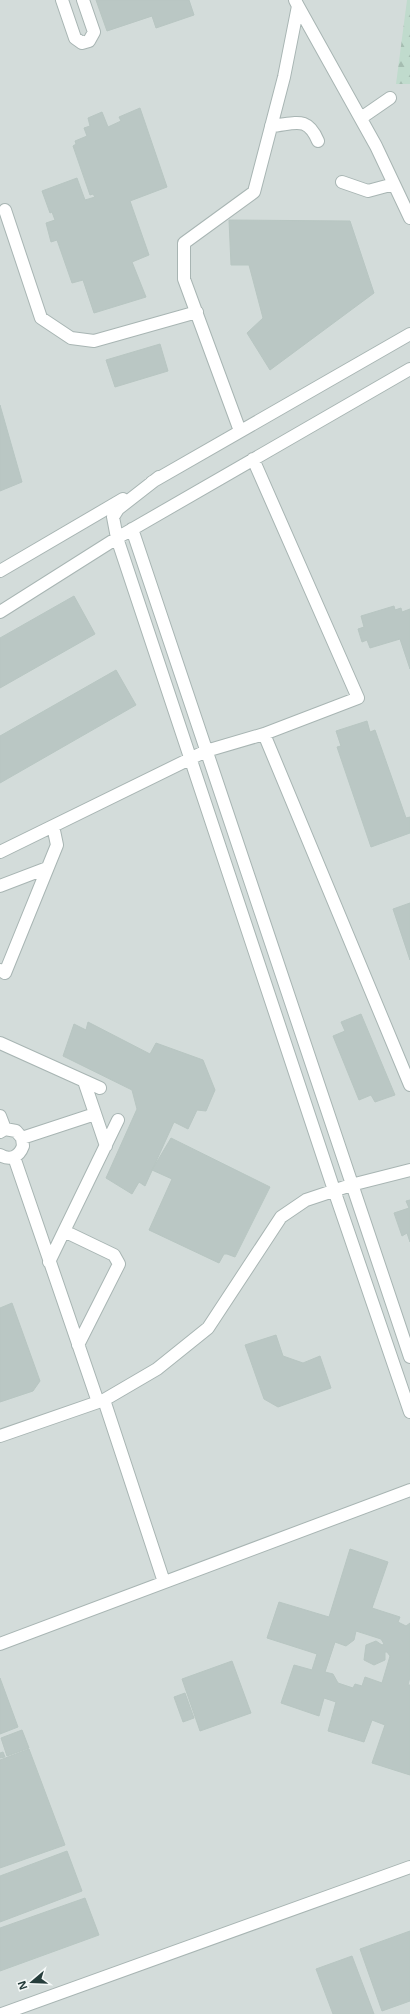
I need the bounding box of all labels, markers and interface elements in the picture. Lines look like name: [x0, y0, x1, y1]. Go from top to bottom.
north arrow: [12, 1962, 52, 2002]
text: N: [14, 1979, 31, 1992]

